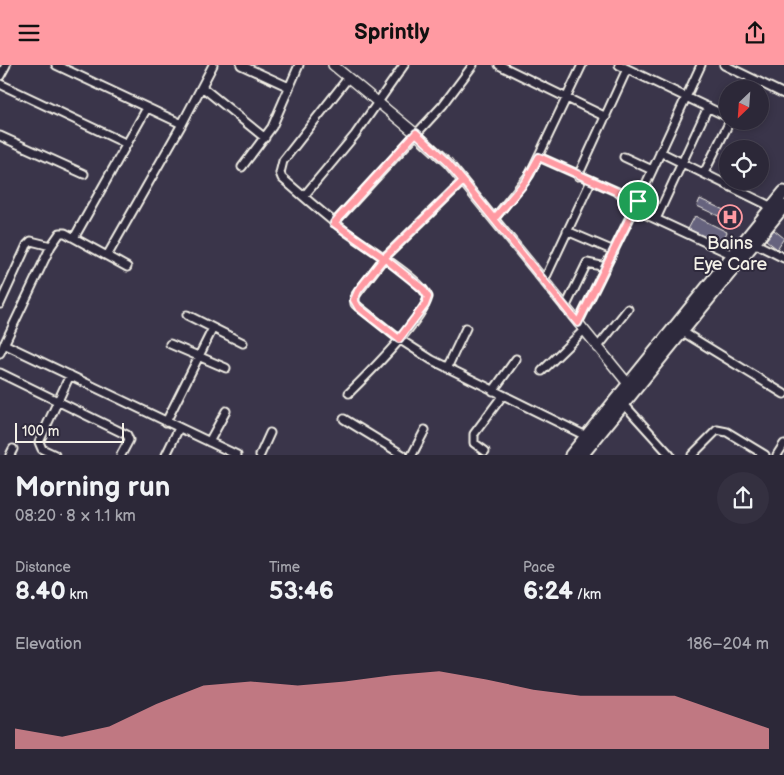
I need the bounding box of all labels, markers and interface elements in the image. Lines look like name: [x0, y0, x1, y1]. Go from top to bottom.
icon: menu: [15, 19, 43, 47]
text: Sprintly: [354, 19, 430, 46]
icon: share: [741, 19, 769, 47]
north arrow: [719, 80, 769, 130]
map controls: [719, 80, 769, 190]
button: locate: [719, 140, 769, 190]
pin: [617, 180, 659, 222]
icon: arrive: [624, 187, 652, 215]
hospital icon: Bains Eye Care: [717, 204, 743, 230]
place label: Bains Eye Care: [693, 233, 767, 275]
scale bar: [15, 420, 124, 443]
text: 100 m: [22, 423, 59, 440]
text: Morning run: [15, 471, 170, 504]
button: share: [717, 472, 769, 524]
text: 08:20 · 8 × 1.1 km: [15, 507, 136, 526]
text: Distance: [15, 559, 71, 576]
text: Time: [269, 559, 300, 576]
text: Pace: [523, 559, 555, 576]
text: 8.40: [15, 576, 66, 607]
text: 53:46: [269, 576, 334, 607]
text: 6:24: [523, 576, 573, 607]
text: km: [66, 586, 88, 603]
text: /km: [573, 586, 601, 603]
text: Elevation: [15, 635, 82, 654]
text: 186–204 m: [687, 635, 769, 654]

